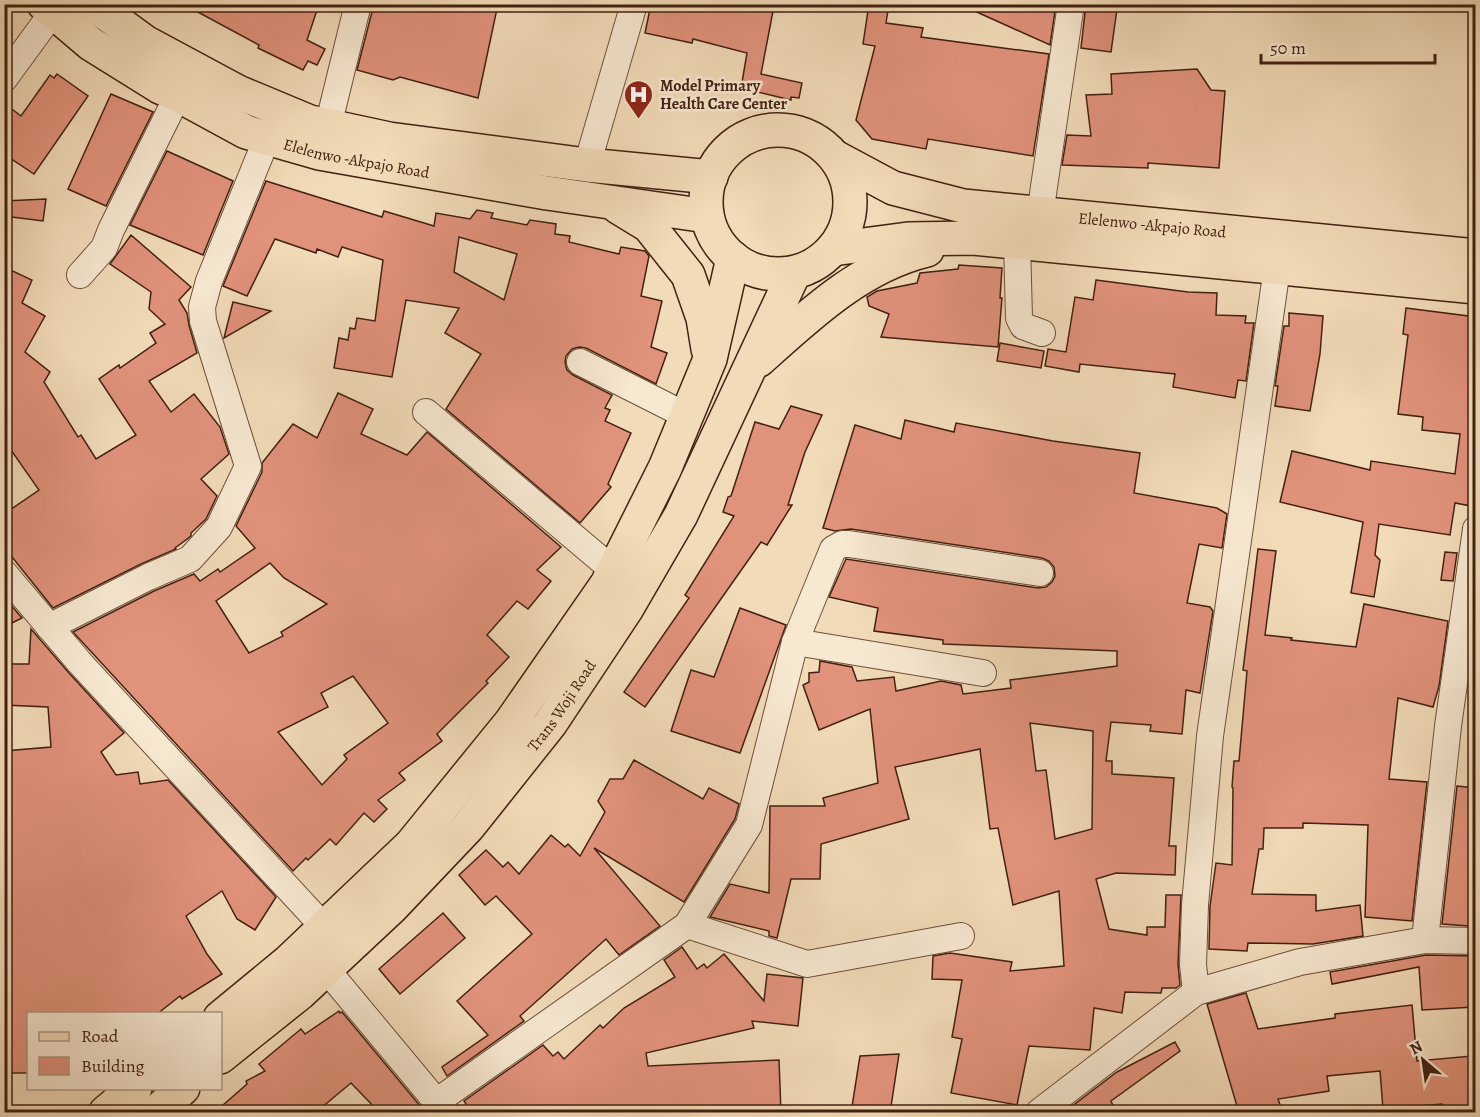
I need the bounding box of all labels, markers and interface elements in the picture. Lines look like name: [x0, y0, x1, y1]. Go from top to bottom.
scale bar: [1261, 27, 1435, 65]
text: 50 m: [1270, 36, 1306, 60]
place label: Model Primary Health Care Center: [660, 75, 788, 115]
hospital icon: Model Primary Health Care Center: [623, 78, 655, 120]
street label: Elelenwo -Akpajo Road: [281, 133, 432, 184]
street label: Elelenwo -Akpajo Road: [1077, 207, 1228, 244]
street label: Trans Woji Road: [522, 656, 602, 756]
legend: [27, 1012, 222, 1090]
text: Road: [81, 1024, 119, 1048]
north arrow: [1393, 1030, 1453, 1090]
text: N: [1406, 1035, 1427, 1060]
text: Building: [81, 1054, 145, 1078]

